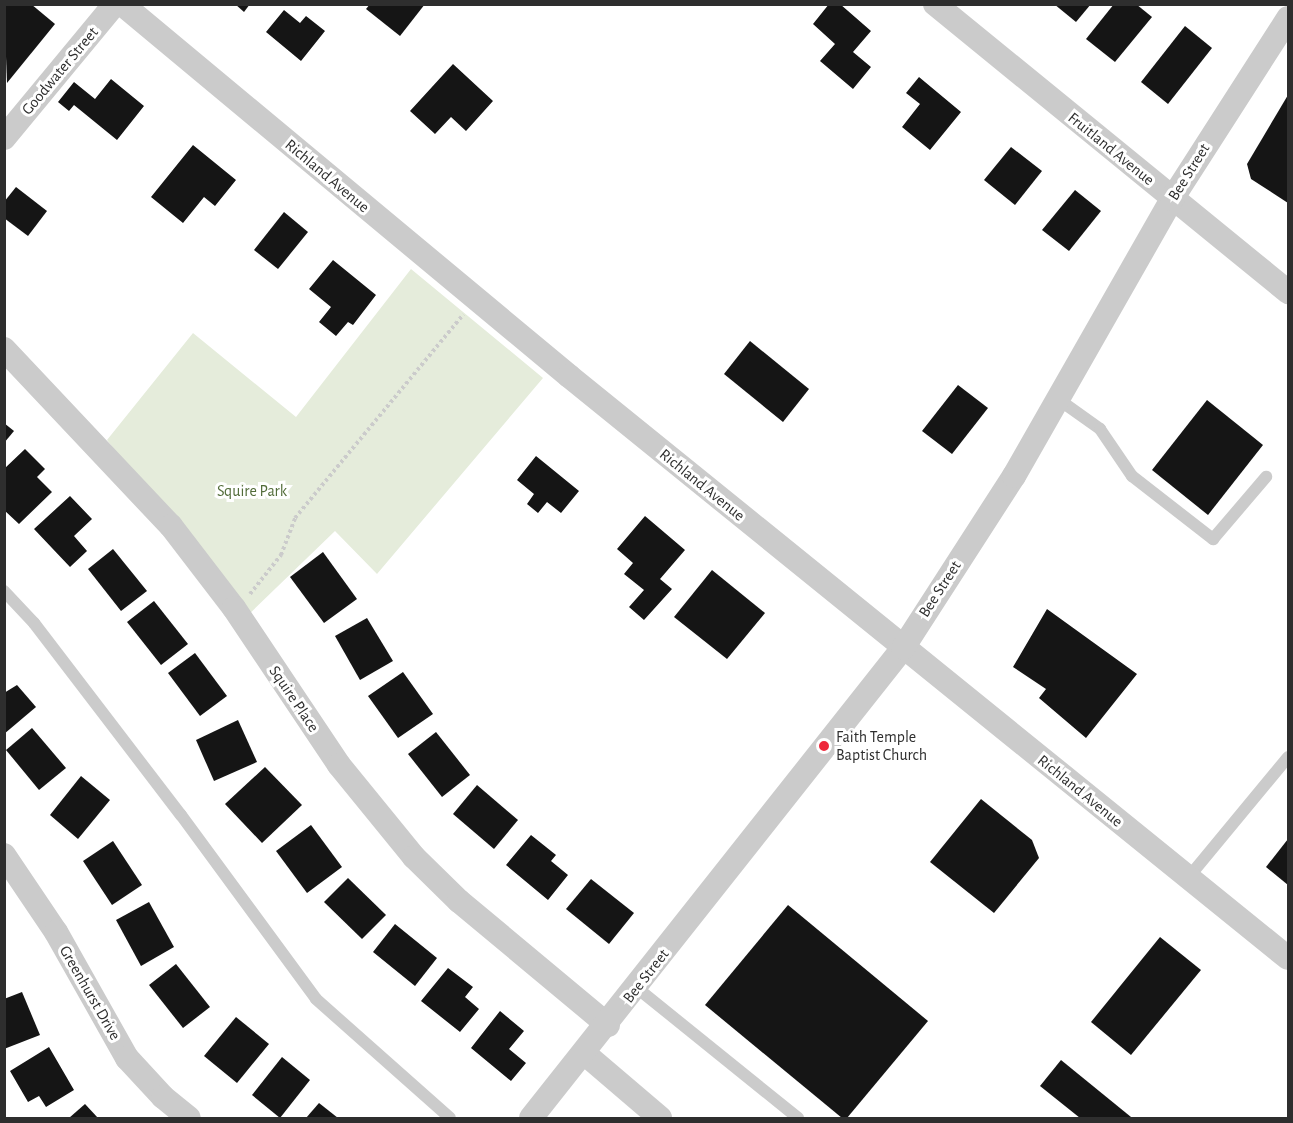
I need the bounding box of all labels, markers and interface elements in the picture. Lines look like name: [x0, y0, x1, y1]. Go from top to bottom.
street label: Goodwater Street: [18, 23, 102, 119]
street label: Fruitland Avenue: [1064, 108, 1158, 190]
street label: Richland Avenue: [281, 135, 373, 217]
street label: Bee Street: [1164, 140, 1214, 204]
street label: Richland Avenue: [655, 445, 749, 525]
park label: Squire Park: [217, 481, 287, 501]
street label: Bee Street: [915, 557, 965, 621]
street label: Squire Place: [265, 662, 323, 736]
place label: Faith Temple Baptist Church: [836, 727, 927, 765]
marker: Faith Temple Baptist Church: [817, 739, 831, 753]
street label: Richland Avenue: [1033, 751, 1127, 831]
street label: Greenhurst Drive: [55, 942, 125, 1044]
street label: Bee Street: [619, 945, 673, 1007]

